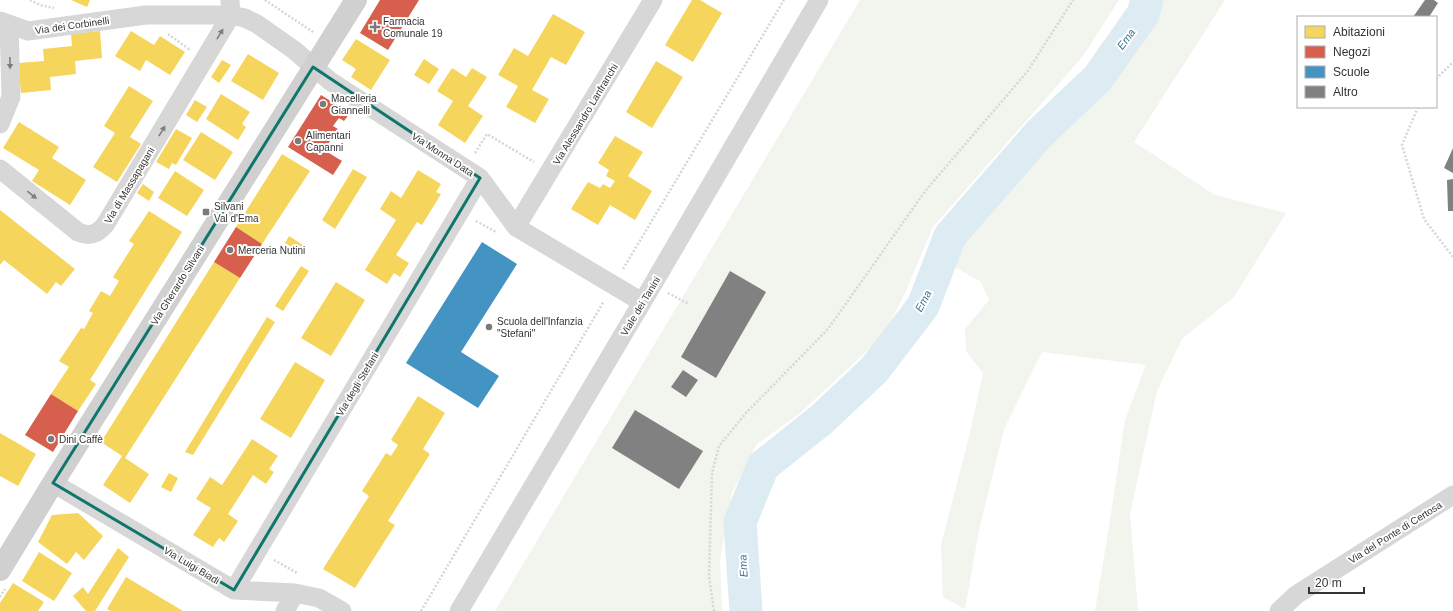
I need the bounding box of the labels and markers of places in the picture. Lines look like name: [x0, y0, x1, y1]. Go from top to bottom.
place label: Farmacia Comunale 19: [383, 16, 443, 39]
marker: Farmacia Comunale 19: [370, 22, 380, 32]
place label: Macelleria Giannelli: [331, 93, 377, 116]
marker: Macelleria Giannelli: [318, 99, 328, 109]
place label: Alimentari Capanni: [306, 130, 350, 153]
marker: Alimentari Capanni: [293, 136, 303, 146]
place label: Silvani Val d'Ema: [214, 201, 259, 224]
marker: Silvani Val d'Ema: [201, 207, 211, 217]
marker: Merceria Nutini: [225, 245, 235, 255]
place label: Merceria Nutini: [238, 245, 305, 256]
place label: Scuola dell'Infanzia "Stefani": [497, 316, 583, 339]
marker: Scuola dell'Infanzia "Stefani": [484, 322, 494, 332]
marker: Dini Caffè: [46, 434, 56, 444]
place label: Dini Caffè: [59, 434, 103, 445]

